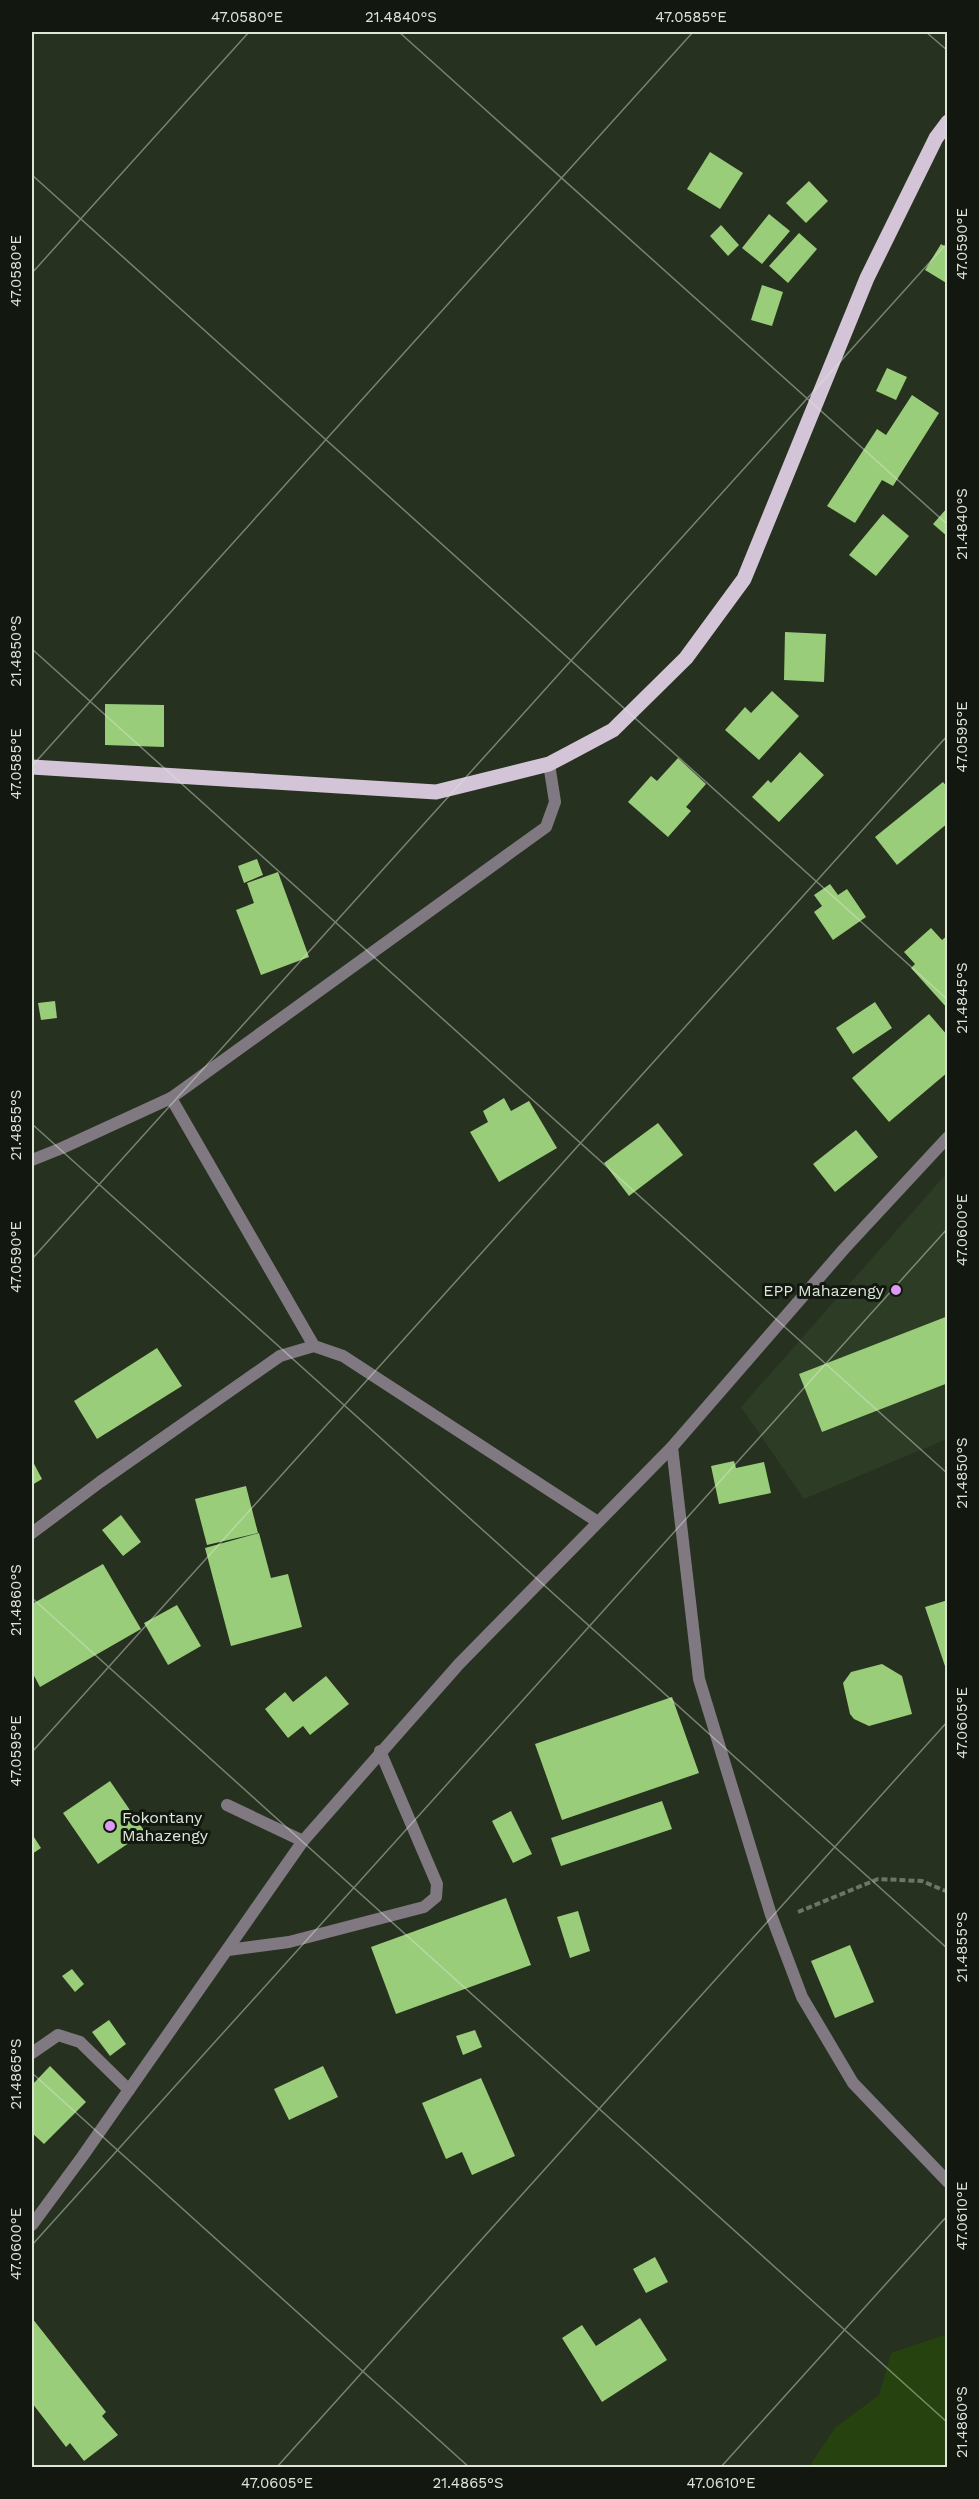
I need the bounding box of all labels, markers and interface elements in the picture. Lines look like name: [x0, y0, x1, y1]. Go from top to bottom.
text: 47.0580°E: [211, 8, 283, 26]
text: 21.4840°S: [365, 8, 437, 26]
text: 47.0585°E: [655, 8, 727, 26]
text: 47.0590°E: [953, 208, 971, 280]
text: 47.0580°E: [7, 235, 25, 307]
text: 21.4840°S: [953, 488, 971, 560]
text: 21.4850°S: [7, 615, 25, 687]
text: 47.0595°E: [953, 701, 971, 773]
text: 47.0585°E: [7, 728, 25, 800]
text: 21.4845°S: [953, 962, 971, 1034]
text: 21.4855°S: [7, 1090, 25, 1160]
text: 47.0600°E: [953, 1194, 971, 1266]
text: 47.0590°E: [7, 1221, 25, 1293]
place label: EPP Mahazengy: [763, 1281, 885, 1300]
marker: EPP Mahazengy: [889, 1283, 903, 1297]
text: 21.4850°S: [953, 1437, 971, 1509]
text: 21.4860°S: [7, 1564, 25, 1636]
text: 47.0605°E: [953, 1687, 971, 1759]
text: 47.0595°E: [7, 1715, 25, 1787]
place label: Fokontany Mahazengy: [122, 1808, 209, 1845]
marker: Fokontany Mahazengy: [103, 1819, 117, 1833]
text: 21.4855°S: [953, 1912, 971, 1982]
text: 21.4865°S: [7, 2038, 25, 2110]
text: 47.0610°E: [953, 2181, 971, 2251]
text: 47.0600°E: [7, 2208, 25, 2280]
text: 21.4860°S: [953, 2386, 971, 2458]
text: 47.0605°E: [241, 2474, 313, 2492]
text: 21.4865°S: [432, 2474, 504, 2492]
text: 47.0610°E: [686, 2474, 756, 2492]

